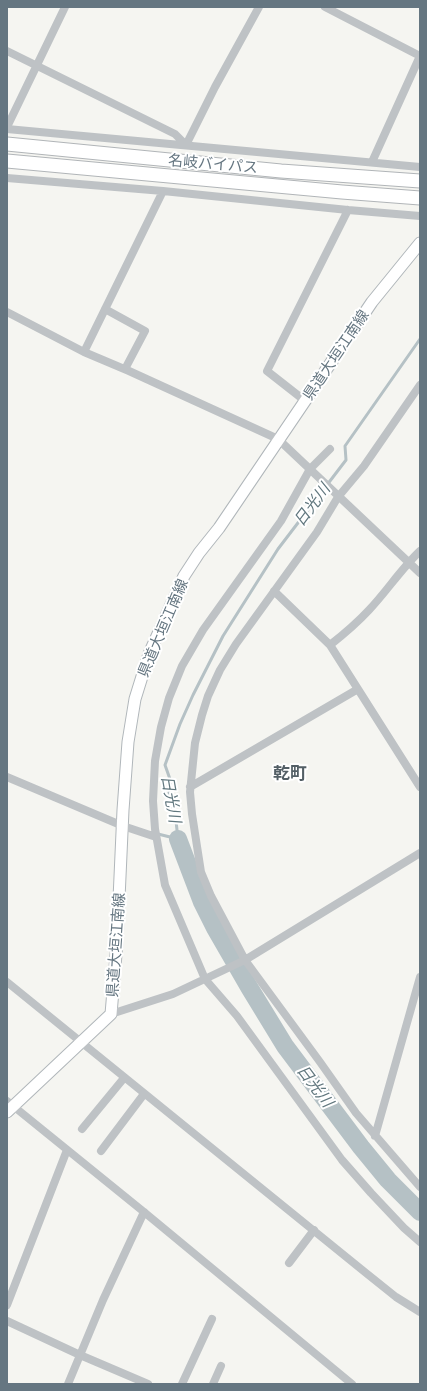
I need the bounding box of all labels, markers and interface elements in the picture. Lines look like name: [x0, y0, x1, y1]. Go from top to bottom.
street label: 名岐バイパス: [167, 151, 259, 177]
street label: 県道大垣江南線: [299, 306, 373, 404]
water label: 日光川: [290, 480, 334, 530]
street label: 県道大垣江南線: [134, 576, 192, 680]
district label: 乾町: [273, 763, 307, 783]
water label: 日光川: [157, 774, 185, 824]
street label: 県道大垣江南線: [103, 892, 129, 998]
water label: 日光川: [293, 1061, 337, 1111]

